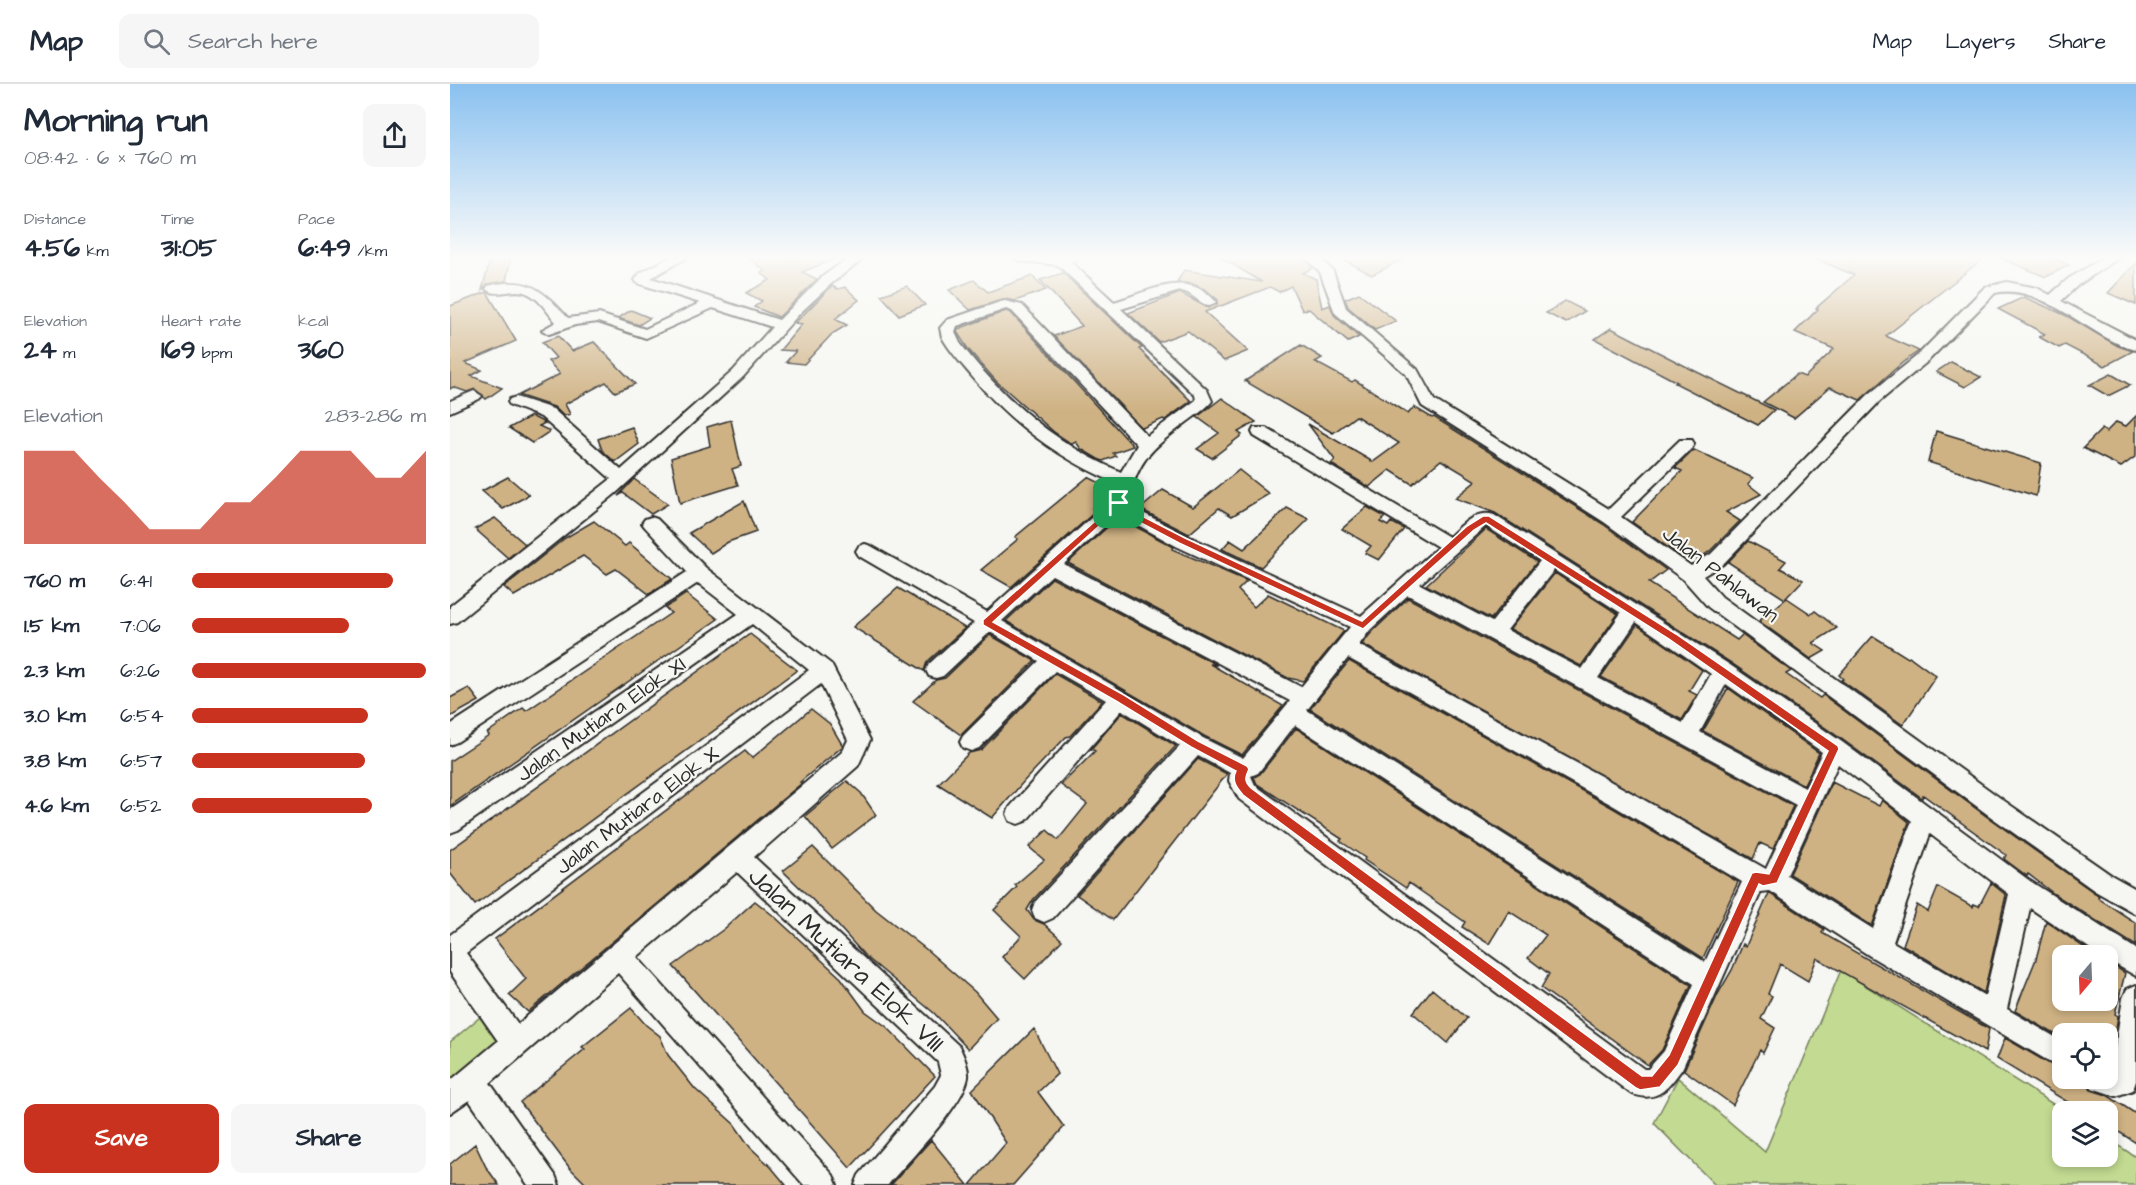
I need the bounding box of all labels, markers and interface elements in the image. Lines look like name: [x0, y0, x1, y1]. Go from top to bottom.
search box: [119, 14, 539, 68]
text: Map: [30, 22, 83, 61]
icon: search: [140, 25, 173, 58]
text: Search here: [188, 26, 318, 57]
text: Map: [1872, 27, 1912, 56]
text: Layers: [1945, 27, 2015, 56]
text: Share: [2048, 27, 2106, 56]
text: Morning run: [24, 98, 208, 144]
button: share: [363, 104, 426, 167]
text: 08:42 · 6 × 760 m: [24, 144, 196, 172]
text: Distance: [24, 208, 86, 230]
text: Time: [161, 208, 195, 230]
text: Pace: [298, 208, 335, 230]
text: 4.56: [24, 230, 80, 266]
text: 31:05: [161, 230, 217, 266]
text: 6:49: [298, 230, 351, 266]
text: km: [80, 240, 109, 262]
text: /km: [351, 240, 387, 262]
text: Elevation: [24, 310, 87, 332]
text: Heart rate: [161, 310, 241, 332]
text: kcal: [298, 310, 329, 332]
text: 24: [24, 332, 57, 368]
text: 169: [161, 332, 195, 368]
text: 360: [298, 332, 344, 368]
text: m: [57, 342, 75, 364]
text: bpm: [195, 342, 232, 364]
text: Elevation: [24, 402, 103, 430]
text: 283–286 m: [325, 402, 426, 430]
pin: [1093, 477, 1144, 528]
icon: arrive: [1102, 486, 1135, 519]
street label: Jalan Pahlawan: [1656, 519, 1785, 629]
text: 760 m: [24, 567, 85, 595]
text: 6:41: [120, 567, 152, 595]
text: 1.5 km: [24, 612, 79, 640]
text: 7:06: [120, 612, 161, 640]
street label: Jalan Mutiara Elok XI: [511, 650, 692, 789]
text: 2.3 km: [24, 657, 84, 685]
text: 6:26: [120, 657, 160, 685]
text: 3.0 km: [24, 702, 85, 730]
text: 6:54: [120, 702, 164, 730]
street label: Jalan Mutiara Elok X: [550, 739, 725, 881]
text: 3.8 km: [24, 747, 86, 775]
text: 6:57: [120, 747, 162, 775]
text: 4.6 km: [24, 792, 89, 820]
text: 6:52: [120, 792, 161, 820]
street label: Jalan Mutiara Elok VIII: [740, 859, 952, 1060]
north arrow: [2052, 945, 2118, 1011]
map controls: [2052, 945, 2118, 1167]
button: locate: [2052, 1023, 2118, 1089]
button: layers: [2052, 1101, 2118, 1167]
button: Save: [24, 1104, 219, 1173]
button: Share: [231, 1104, 426, 1173]

